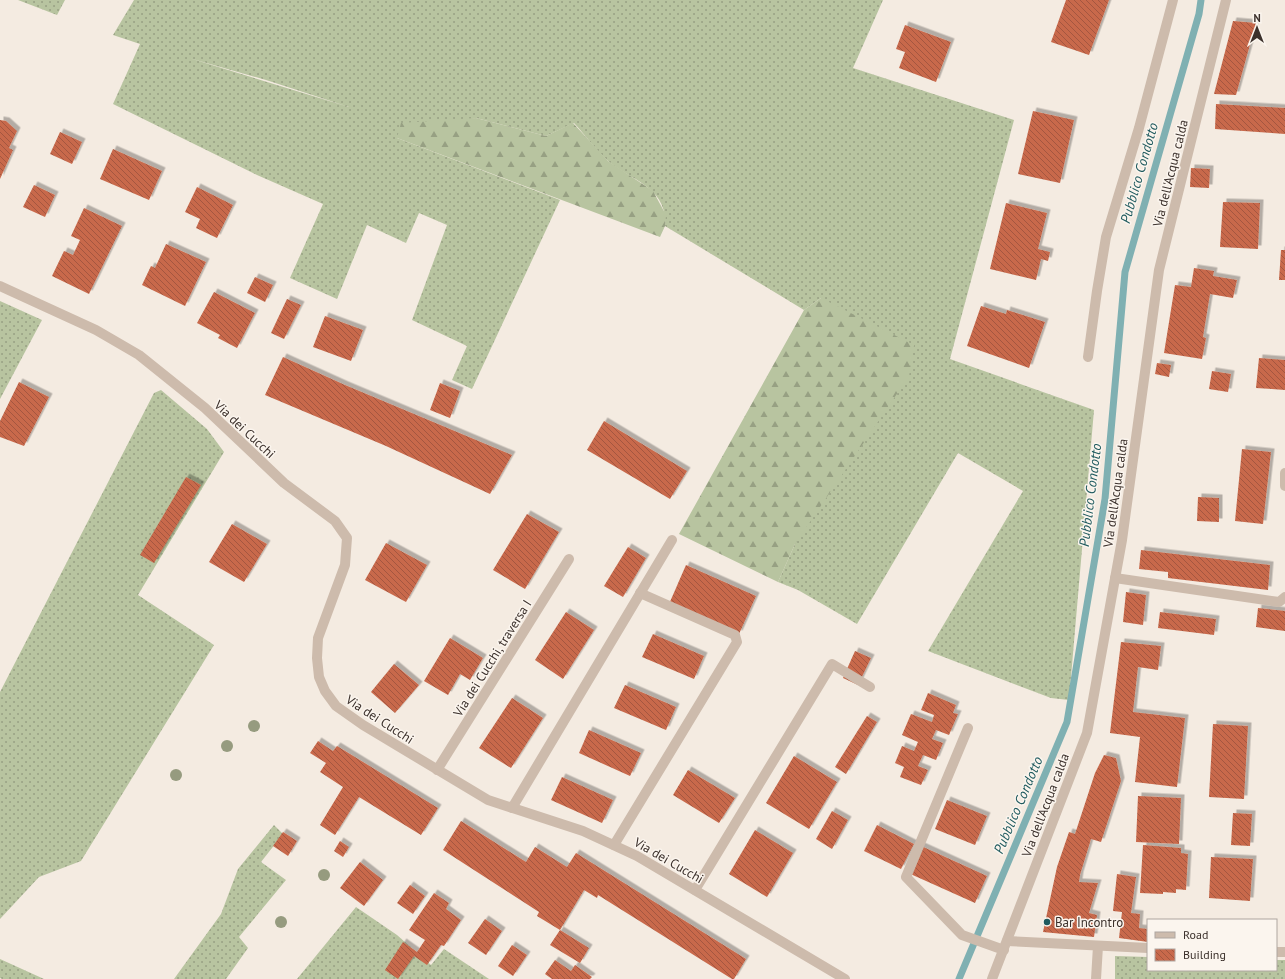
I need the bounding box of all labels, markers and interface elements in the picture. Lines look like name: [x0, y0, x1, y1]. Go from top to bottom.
north arrow: [1237, 8, 1277, 48]
text: N: [1253, 11, 1261, 25]
street label: Via dell'Acqua calda: [1149, 118, 1192, 229]
water label: Pubblico Condotto: [1116, 121, 1162, 225]
street label: Via dei Cucchi: [210, 396, 279, 462]
street label: Via dell'Acqua calda: [1099, 438, 1132, 550]
water label: Pubblico Condotto: [1075, 442, 1105, 548]
street label: Via dei Cucchi, traversa I: [449, 597, 535, 721]
street label: Via dei Cucchi: [342, 691, 417, 748]
street label: Via dell'Acqua calda: [1018, 751, 1073, 860]
water label: Pubblico Condotto: [989, 754, 1047, 856]
street label: Via dei Cucchi: [630, 833, 707, 887]
place label: Bar Incontro: [1055, 914, 1123, 931]
marker: Bar Incontro: [1042, 917, 1052, 927]
legend: [1147, 919, 1277, 971]
text: Road: [1183, 927, 1208, 942]
text: Building: [1183, 947, 1226, 962]

